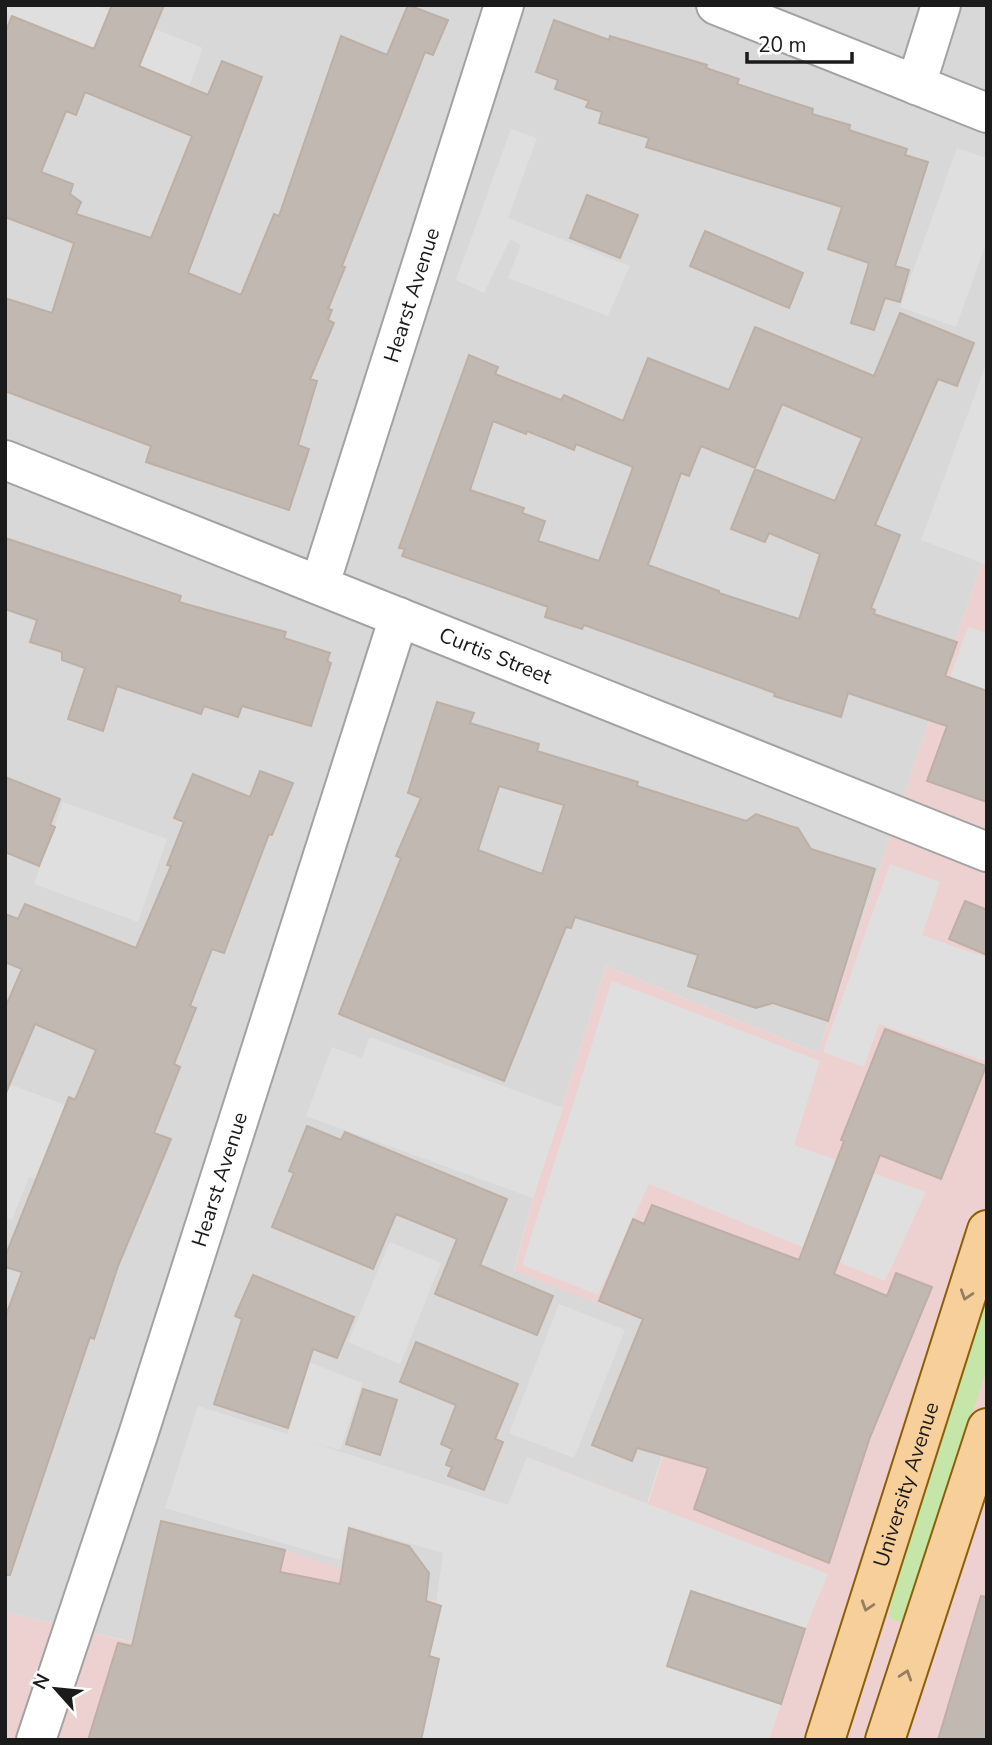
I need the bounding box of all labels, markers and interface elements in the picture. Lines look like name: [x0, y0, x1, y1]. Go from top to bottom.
scale bar: [747, 21, 852, 65]
text: 20 m: [758, 31, 807, 59]
street label: Hearst Avenue: [377, 224, 446, 366]
street label: Curtis Street: [435, 621, 556, 691]
street label: Hearst Avenue: [185, 1108, 254, 1250]
one-way arrow: [960, 1289, 974, 1301]
street label: University Avenue: [867, 1399, 945, 1571]
one-way arrow: [861, 1599, 876, 1611]
north arrow: [21, 1654, 91, 1724]
text: N: [27, 1669, 57, 1694]
one-way arrow: [898, 1669, 912, 1682]

